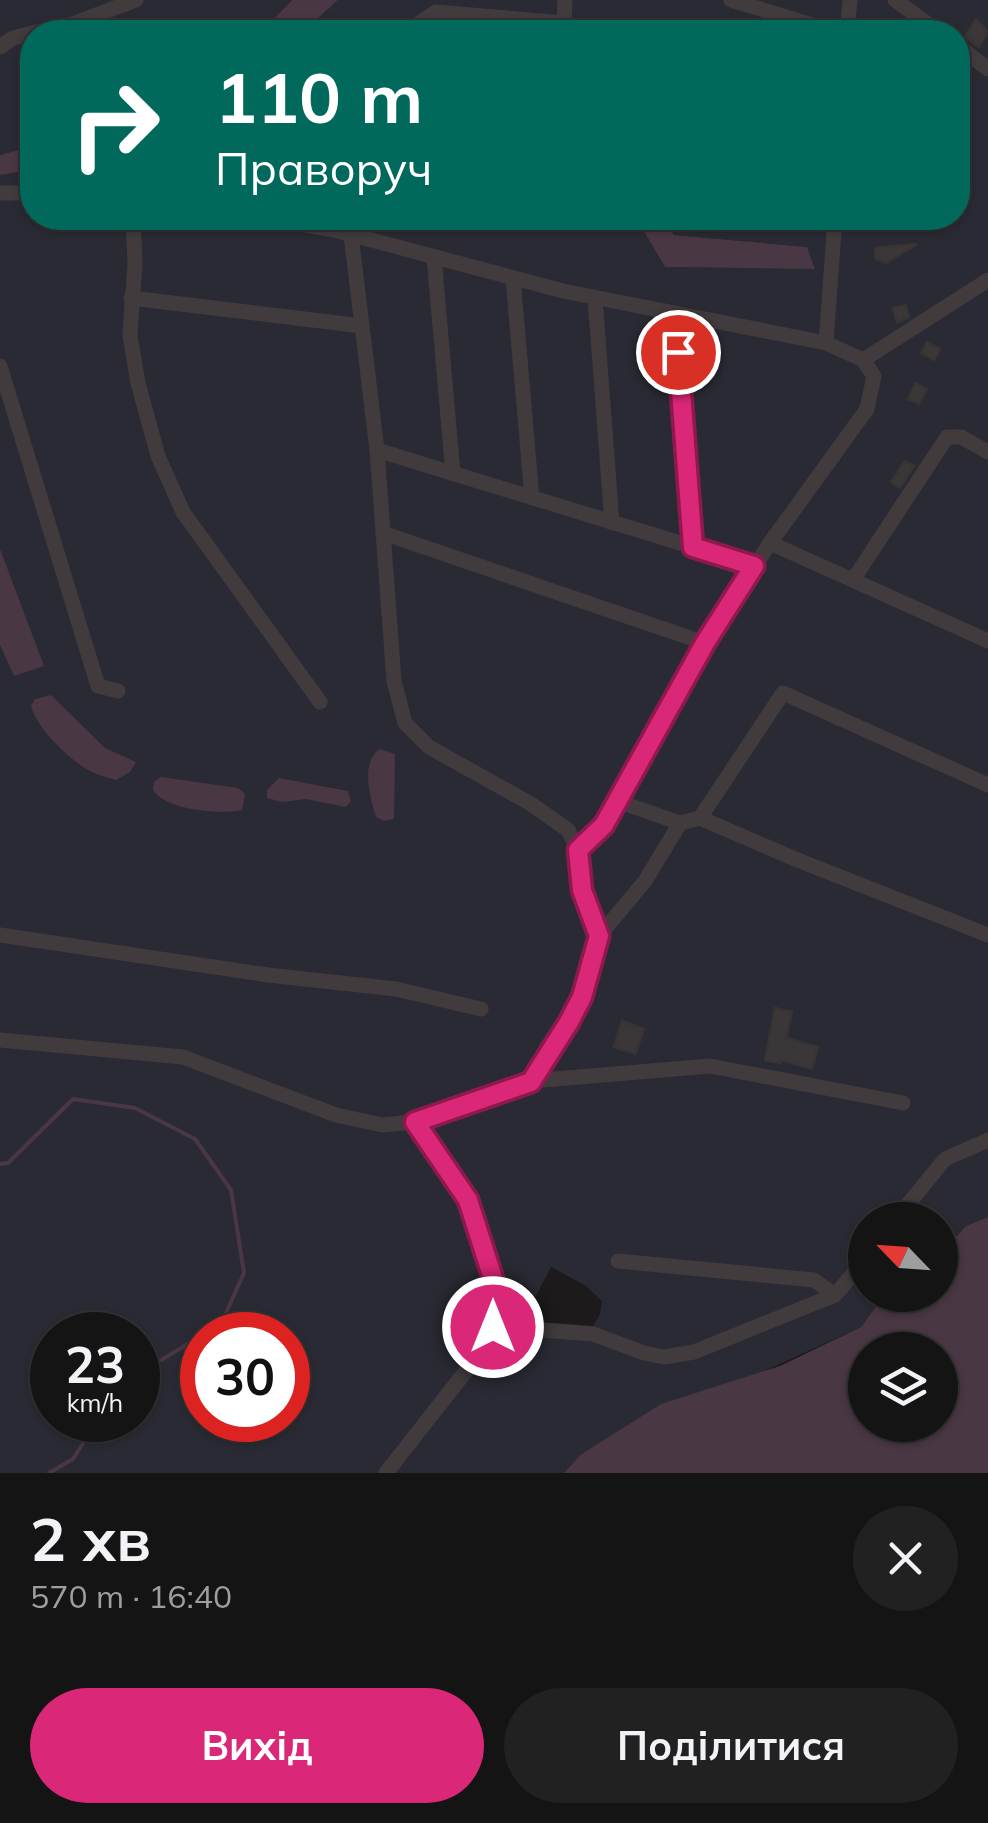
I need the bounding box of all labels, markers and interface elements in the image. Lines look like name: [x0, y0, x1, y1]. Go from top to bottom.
text: 110 m: [215, 53, 423, 141]
icon: right: [50, 60, 180, 190]
text: Праворуч: [215, 140, 432, 196]
pin: [636, 310, 721, 395]
icon: arrive: [651, 325, 706, 380]
north arrow: [848, 1202, 958, 1312]
map controls: [848, 1202, 958, 1442]
position arrow: [441, 1275, 545, 1379]
speed limit sign: 30: [180, 1312, 310, 1442]
button: layers: [848, 1332, 958, 1442]
text: 23: [65, 1333, 125, 1396]
text: km/h: [67, 1387, 123, 1418]
text: 2 хв: [30, 1501, 151, 1576]
button: close: [853, 1506, 958, 1611]
text: 570 m · 16:40: [30, 1576, 232, 1616]
button: Вихід: [30, 1688, 484, 1803]
button: Поділитися: [504, 1688, 958, 1803]

